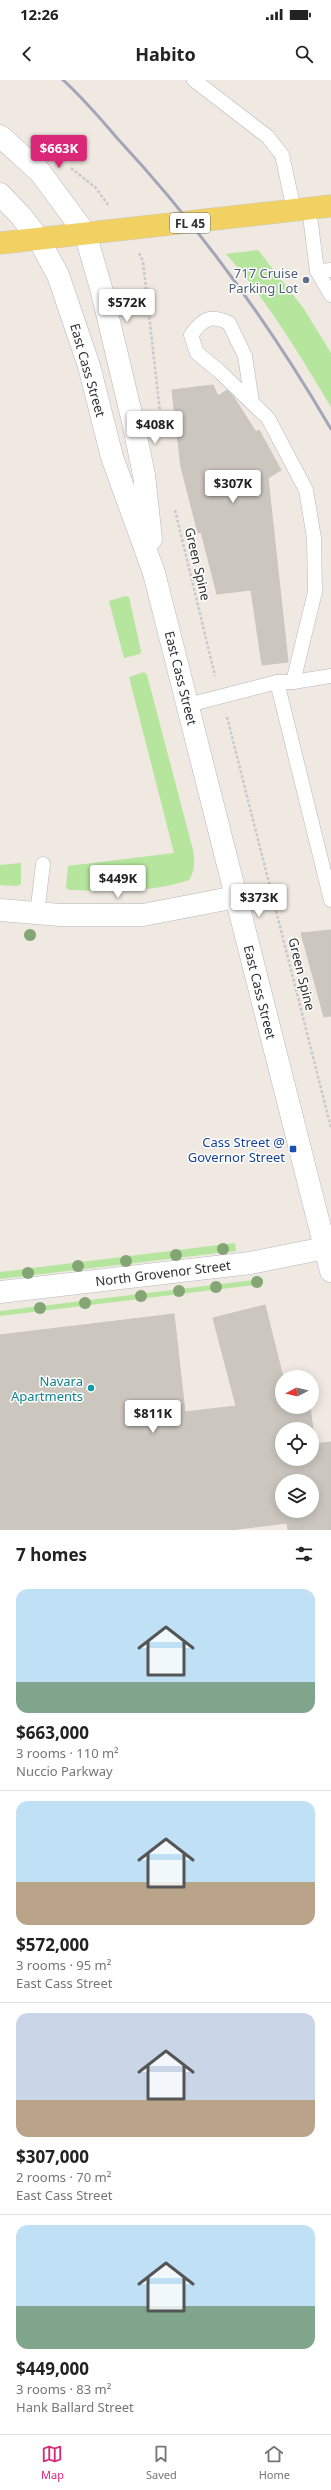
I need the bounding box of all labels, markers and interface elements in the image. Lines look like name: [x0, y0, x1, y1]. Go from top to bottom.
text: 12:26: [20, 4, 59, 24]
text: Habito: [135, 42, 196, 66]
icon: back: [16, 43, 38, 65]
icon: search: [293, 43, 315, 65]
pin: $663K: [31, 135, 87, 169]
text: $663K: [40, 139, 78, 157]
road number: FL 45: [170, 213, 210, 233]
place label: 717 Cruise Parking Lot: [228, 264, 298, 297]
marker: 717 Cruise Parking Lot: [301, 275, 311, 285]
pin: $572K: [99, 289, 155, 323]
text: $572K: [108, 293, 146, 311]
street label: East Cass Street: [66, 321, 110, 419]
pin: $408K: [127, 411, 183, 445]
text: $408K: [136, 415, 174, 433]
pin: $307K: [205, 470, 261, 504]
text: $307K: [214, 474, 252, 492]
street label: Green Spine: [181, 526, 215, 602]
street label: East Cass Street: [161, 629, 201, 727]
pin: $449K: [90, 865, 146, 899]
text: $449K: [99, 869, 137, 887]
pin: $373K: [231, 884, 287, 918]
text: $373K: [240, 888, 278, 906]
street label: Green Spine: [284, 936, 320, 1012]
street label: East Cass Street: [240, 943, 280, 1041]
place label: Cass Street @ Governor Street: [188, 1133, 285, 1166]
marker: Cass Street @ Governor Street: [288, 1144, 298, 1154]
street label: North Grovenor Street: [94, 1256, 232, 1290]
north arrow: [275, 1370, 319, 1414]
map controls: [275, 1370, 319, 1518]
place label: Navara Apartments: [11, 1372, 83, 1405]
marker: Navara Apartments: [86, 1383, 96, 1393]
pin: $811K: [125, 1400, 181, 1434]
text: $811K: [134, 1404, 172, 1422]
button: locate: [275, 1422, 319, 1466]
button: layers: [275, 1474, 319, 1518]
text: 7 homes: [16, 1543, 87, 1566]
icon: filters: [293, 1543, 315, 1565]
icon: home: [130, 1615, 202, 1687]
text: $663,000: [16, 1721, 89, 1744]
text: 3 rooms · 110 m²: [16, 1744, 119, 1762]
text: Nuccio Parkway: [16, 1762, 113, 1780]
icon: home: [130, 1827, 202, 1899]
text: $572,000: [16, 1933, 89, 1956]
text: 3 rooms · 95 m²: [16, 1956, 111, 1974]
text: East Cass Street: [16, 1974, 112, 1992]
icon: home: [130, 2039, 202, 2111]
text: $307,000: [16, 2145, 89, 2168]
text: 2 rooms · 70 m²: [16, 2168, 111, 2186]
text: East Cass Street: [16, 2186, 112, 2204]
icon: home: [130, 2251, 202, 2323]
text: $449,000: [16, 2357, 89, 2380]
text: 3 rooms · 83 m²: [16, 2380, 111, 2398]
text: Hank Ballard Street: [16, 2398, 134, 2416]
tab: Map: [41, 2443, 64, 2482]
tab: Saved: [146, 2443, 177, 2482]
tab: Home: [259, 2443, 290, 2482]

